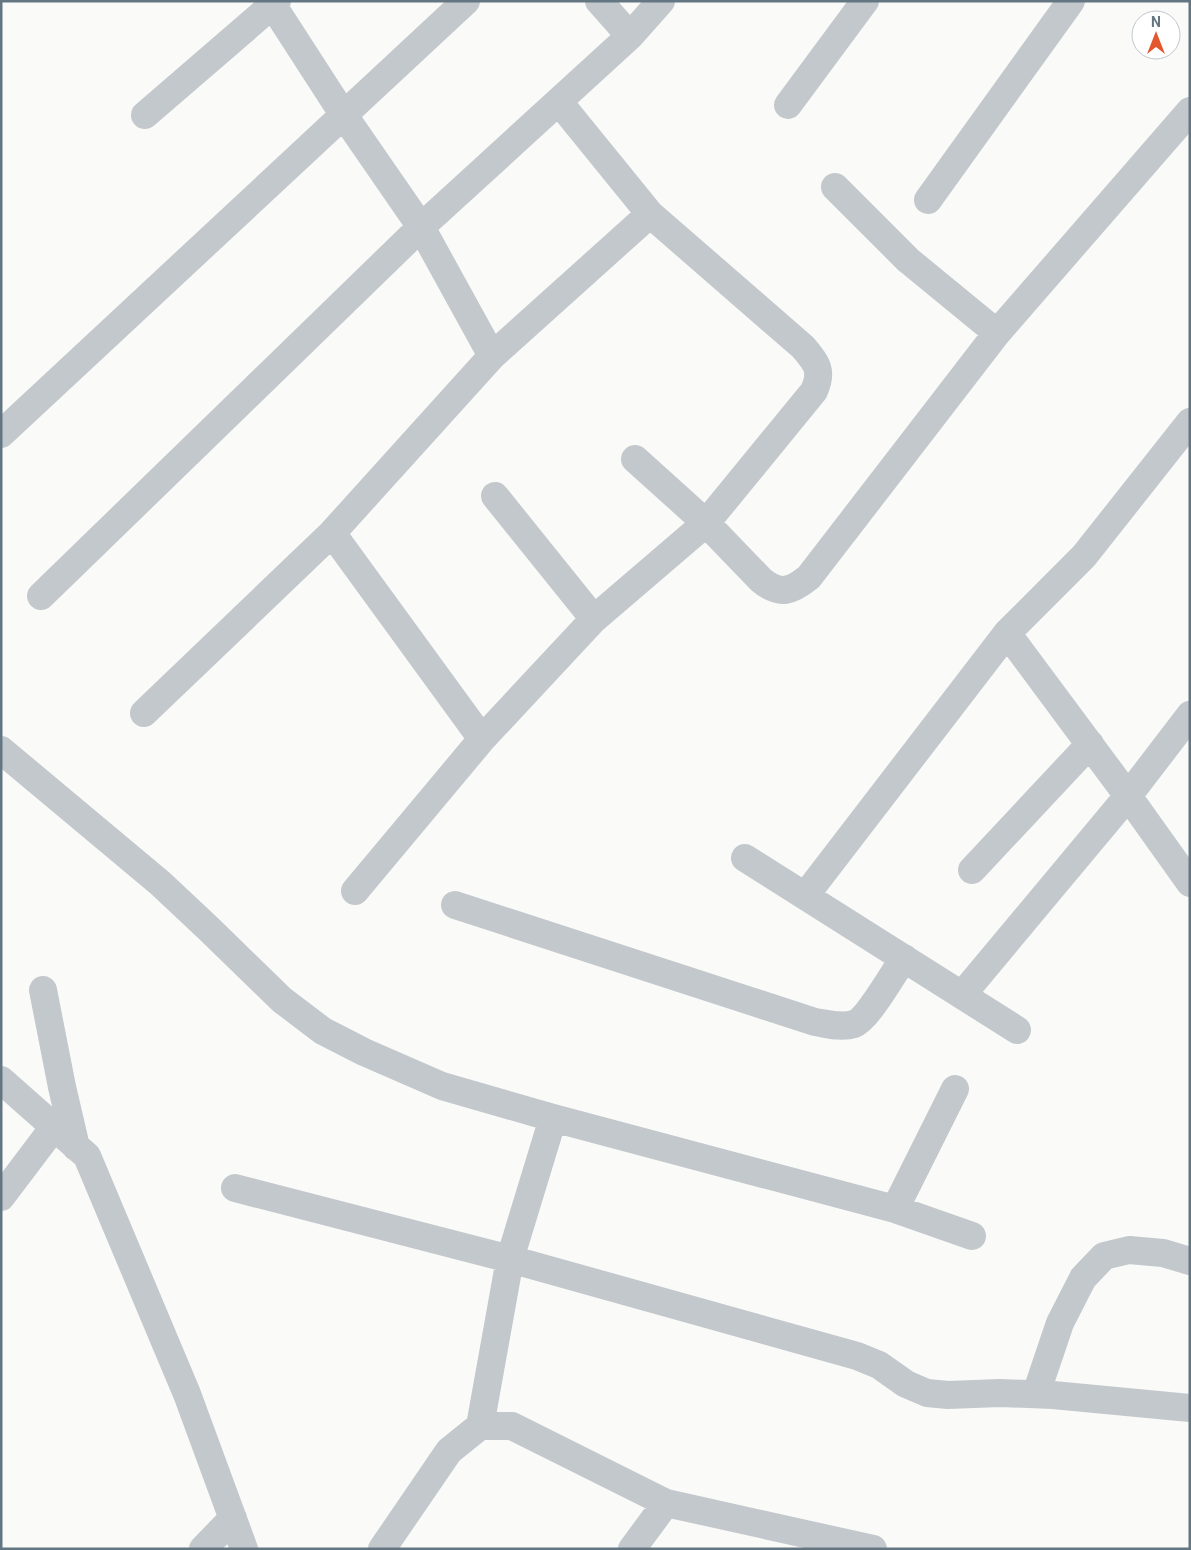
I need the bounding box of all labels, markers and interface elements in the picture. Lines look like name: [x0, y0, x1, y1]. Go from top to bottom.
north arrow: [1131, 10, 1181, 60]
text: N: [1151, 14, 1161, 30]

